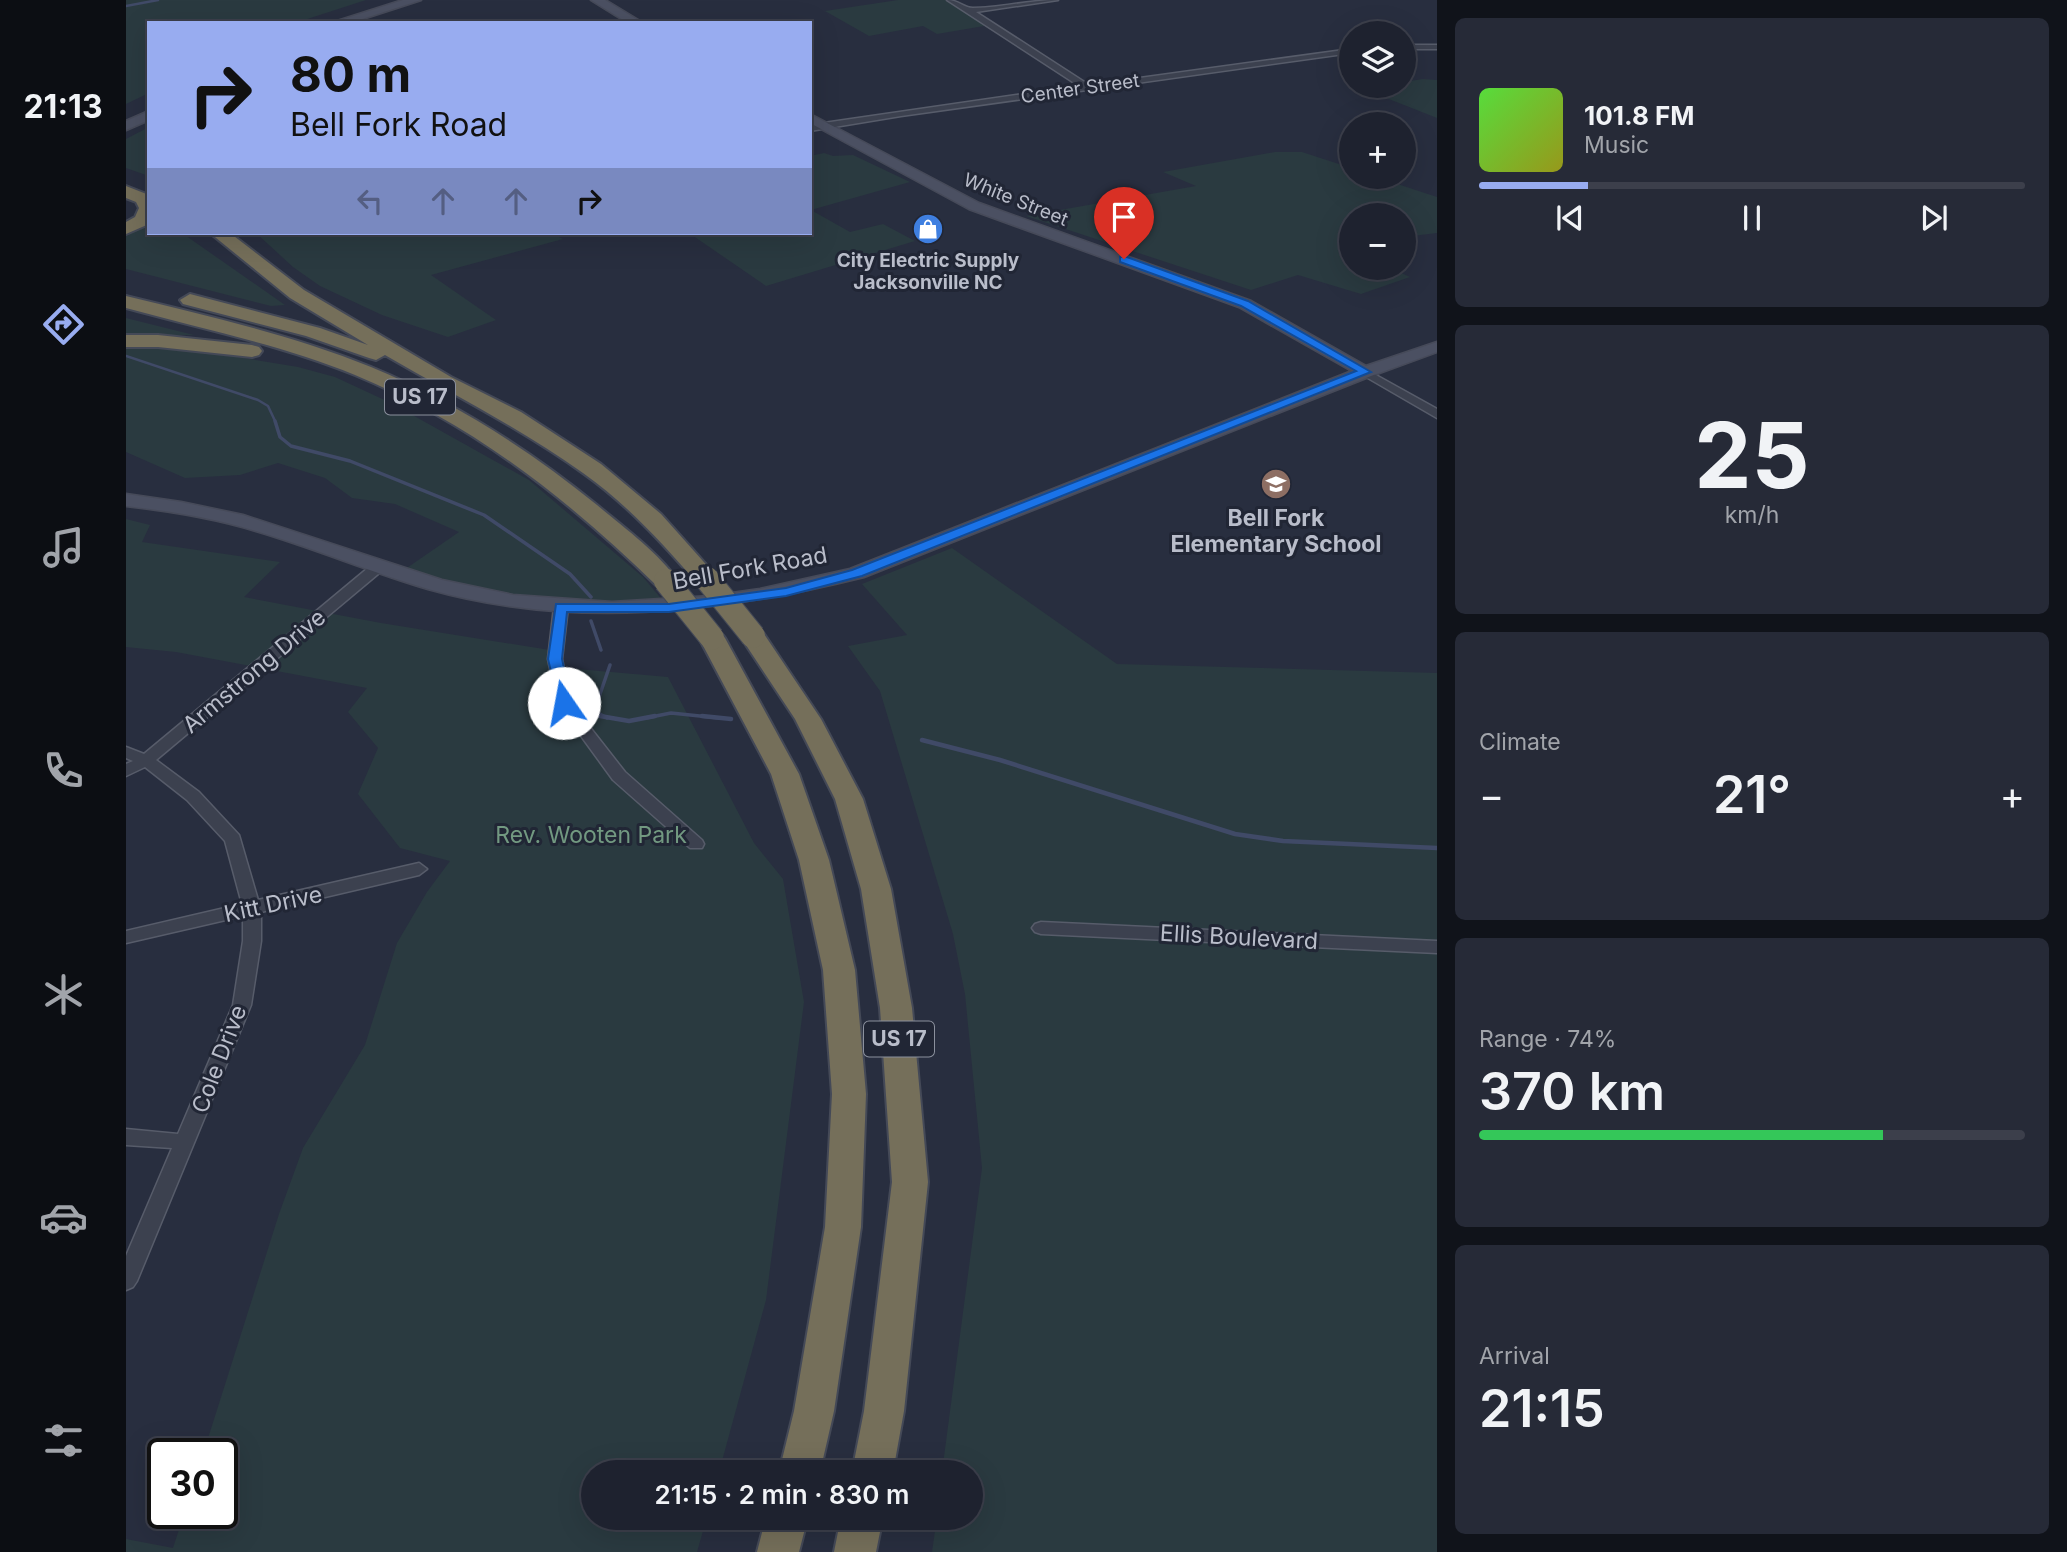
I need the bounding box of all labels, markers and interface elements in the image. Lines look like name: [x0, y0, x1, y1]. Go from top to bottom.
map controls: [1339, 21, 1416, 280]
button: layers: [1339, 21, 1416, 98]
text: 80 m: [290, 45, 411, 104]
icon: right: [175, 49, 266, 140]
street label: Center Street: [1019, 69, 1141, 108]
text: 21:13: [23, 87, 103, 126]
text: 101.8 FM: [1584, 100, 1694, 131]
text: Bell Fork Road: [290, 105, 507, 144]
button: +: [1339, 112, 1416, 189]
text: Music: [1584, 131, 1649, 159]
street label: White Street: [960, 168, 1071, 231]
icon: left: [351, 182, 389, 220]
icon: ahead: [424, 182, 462, 220]
icon: ahead: [497, 182, 535, 220]
icon: right: [570, 182, 608, 220]
pin: [1094, 187, 1154, 259]
icon: arrive: [1105, 198, 1143, 236]
icon: previous: [1551, 199, 1589, 237]
icon: pause: [1733, 199, 1771, 237]
icon: next: [1915, 199, 1953, 237]
button: −: [1339, 203, 1416, 280]
shop icon: City Electric Supply Jacksonville NC: [911, 212, 945, 246]
place label: City Electric Supply Jacksonville NC: [837, 249, 1020, 294]
icon: directions: [39, 300, 88, 349]
road number: US 17: [385, 380, 455, 414]
text: 25: [1694, 400, 1810, 510]
school or university icon: Bell Fork Elementary School: [1259, 467, 1293, 501]
text: km/h: [1725, 501, 1779, 529]
place label: Bell Fork Elementary School: [1170, 504, 1382, 558]
icon: music: [39, 523, 88, 572]
street label: Bell Fork Road: [671, 541, 829, 595]
street label: Armstrong Drive: [177, 603, 331, 739]
position arrow: [527, 666, 601, 740]
text: Climate: [1479, 728, 1561, 756]
icon: phone: [39, 746, 88, 795]
text: 21°: [1713, 763, 1791, 826]
text: −: [1479, 772, 1504, 818]
text: +: [2000, 772, 2025, 818]
park label: Rev. Wooten Park: [495, 821, 687, 849]
street label: Kitt Drive: [221, 880, 325, 928]
street label: Ellis Boulevard: [1159, 919, 1319, 955]
icon: climate: [39, 970, 88, 1019]
street label: Cole Drive: [186, 1001, 252, 1117]
road number: US 17: [864, 1021, 934, 1056]
text: Range · 74%: [1479, 1025, 1616, 1053]
text: 370 km: [1479, 1060, 1665, 1123]
icon: car: [39, 1193, 88, 1242]
text: Arrival: [1479, 1342, 1550, 1370]
text: 21:15: [1479, 1377, 1605, 1440]
icon: filters: [39, 1416, 88, 1465]
speed limit sign: 30: [147, 1438, 238, 1529]
text: 21:15 · 2 min · 830 m: [655, 1479, 909, 1510]

